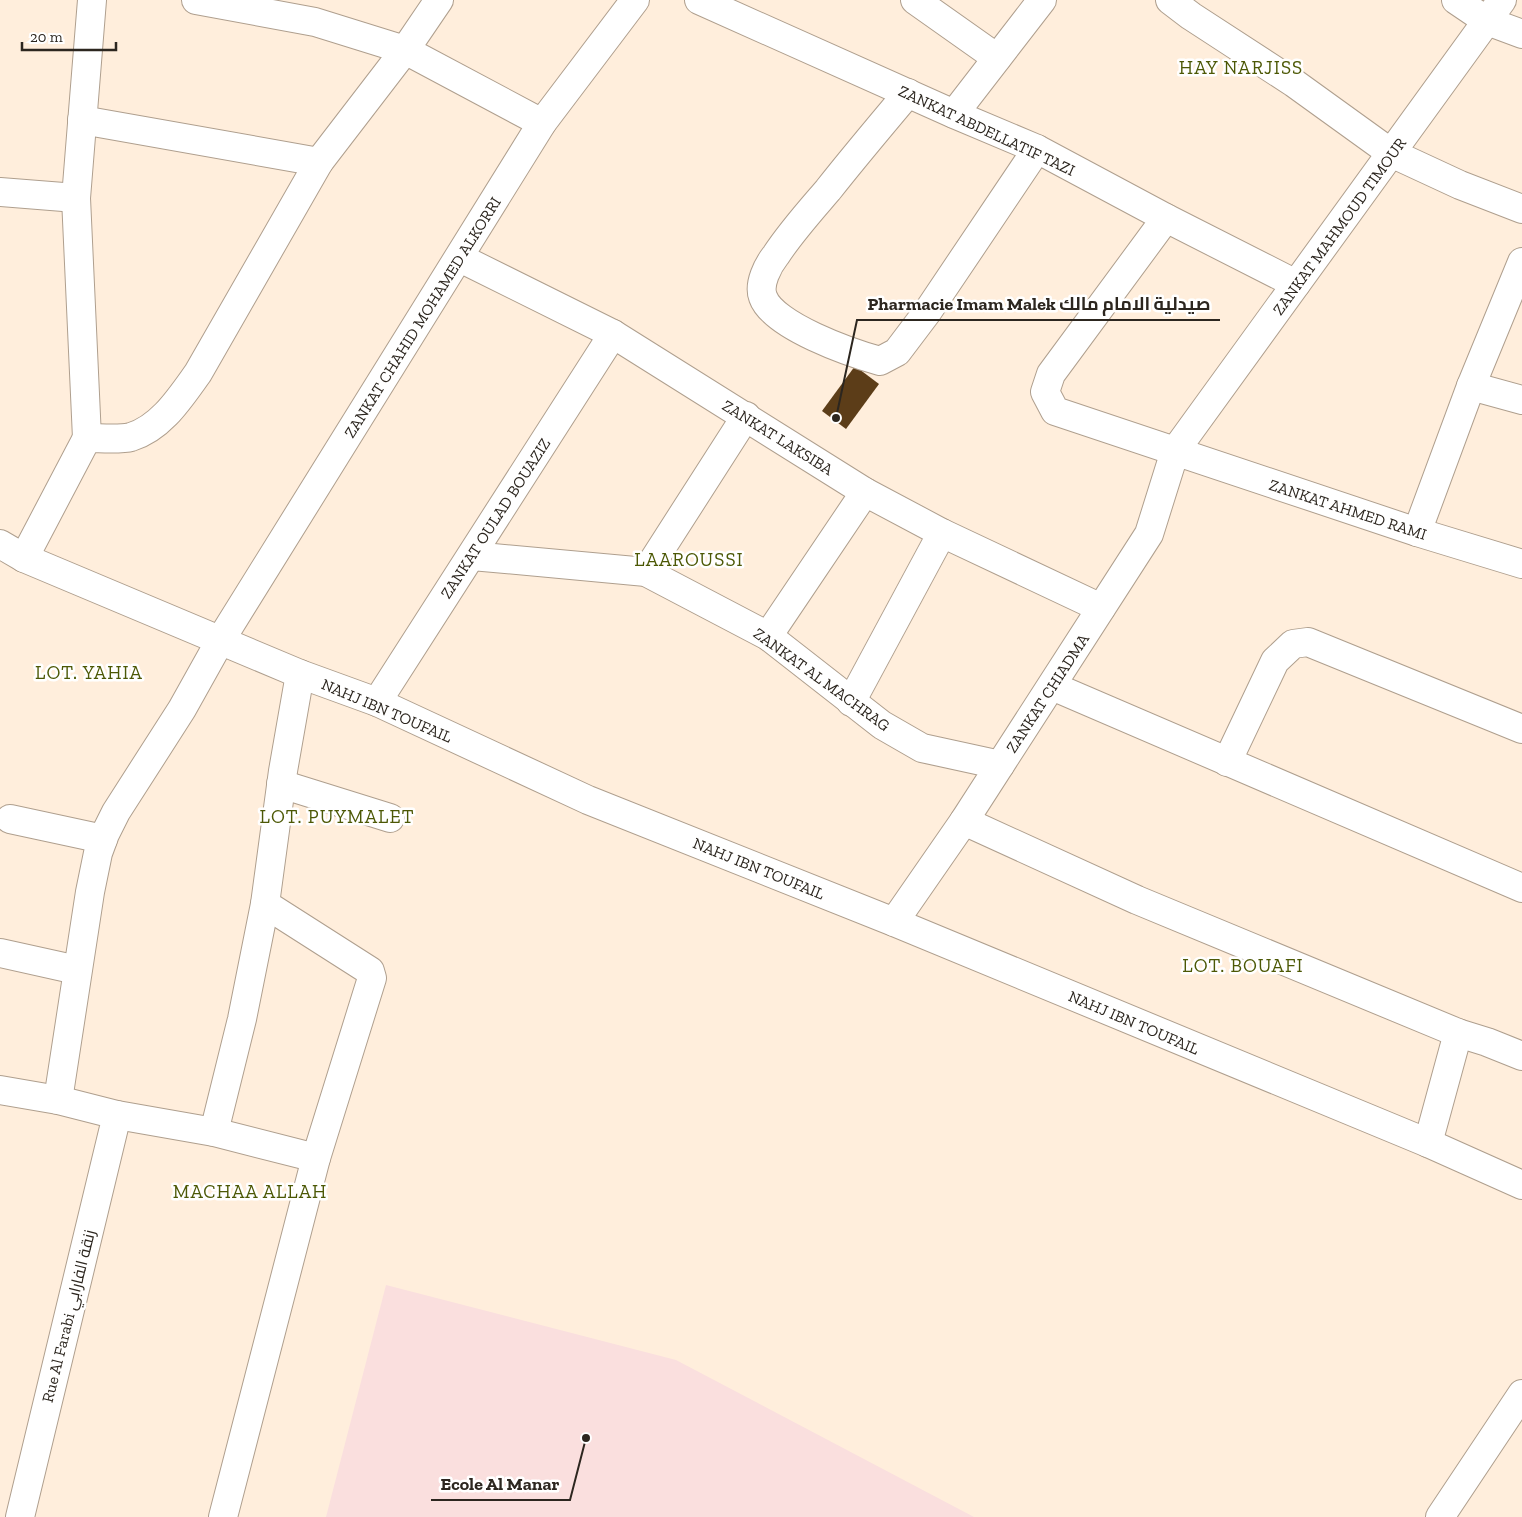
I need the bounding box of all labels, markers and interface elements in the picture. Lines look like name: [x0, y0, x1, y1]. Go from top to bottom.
scale bar: [22, 20, 116, 52]
text: 20 m: [30, 28, 63, 46]
district label: HAY NARJISS: [1179, 56, 1303, 79]
street label: ZANKAT ABDELLATIF TAZI: [896, 81, 1078, 180]
street label: ZANKAT MAHMOUD TIMOUR: [1269, 134, 1410, 319]
street label: ZANKAT CHAHID MOHAMED ALKORRI: [340, 193, 505, 441]
callout: Pharmacie Imam Malek صيدلية الامام مالك: [857, 287, 1220, 320]
text: Pharmacie Imam Malek صيدلية الامام مالك: [868, 293, 1210, 316]
street label: ZANKAT LAKSIBA: [719, 396, 837, 480]
street label: ZANKAT OULAD BOUAZIZ: [436, 435, 554, 602]
street label: ZANKAT AHMED RAMI: [1267, 475, 1429, 544]
district label: LAAROUSSI: [634, 548, 744, 571]
street label: ZANKAT AL MACHRAG: [750, 624, 893, 735]
street label: ZANKAT CHIADMA: [1002, 630, 1093, 756]
district label: LOT. YAHIA: [35, 661, 143, 684]
street label: NAHJ IBN TOUFAIL: [319, 674, 455, 747]
district label: LOT. PUYMALET: [260, 805, 414, 828]
street label: NAHJ IBN TOUFAIL: [690, 833, 828, 904]
district label: LOT. BOUAFI: [1182, 954, 1304, 977]
street label: NAHJ IBN TOUFAIL: [1066, 986, 1202, 1059]
district label: MACHAA ALLAH: [173, 1180, 327, 1203]
street label: Rue Al Farabi زنقة الفارابي: [38, 1228, 103, 1406]
callout: Ecole Al Manar: [431, 1467, 570, 1500]
text: Ecole Al Manar: [441, 1473, 560, 1495]

